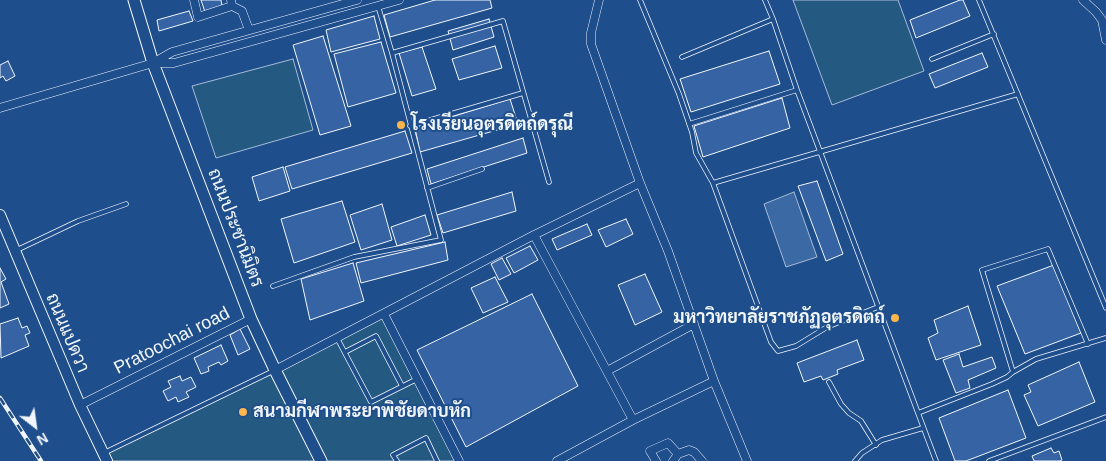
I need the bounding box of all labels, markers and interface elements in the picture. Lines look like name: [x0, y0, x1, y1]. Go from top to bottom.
place label: โรงเรียนอุตรดิตถ์ดรุณี: [411, 114, 573, 136]
marker: โรงเรียนอุตรดิตถ์ดรุณี: [395, 119, 407, 131]
street label: ถนนประชานิมิตร: [202, 166, 268, 290]
street label: ถนนแปดวา: [41, 290, 93, 376]
street label: Pratoochai road: [110, 303, 234, 379]
place label: มหาวิทยาลัยราชภัฏอุตรดิตถ์: [673, 307, 885, 329]
marker: มหาวิทยาลัยราชภัฏอุตรดิตถ์: [889, 312, 901, 324]
north arrow: [10, 401, 60, 451]
place label: สนามกีฬาพระยาพิชัยดาบหัก: [253, 401, 471, 423]
marker: สนามกีฬาพระยาพิชัยดาบหัก: [237, 406, 249, 418]
text: N: [34, 430, 51, 448]

